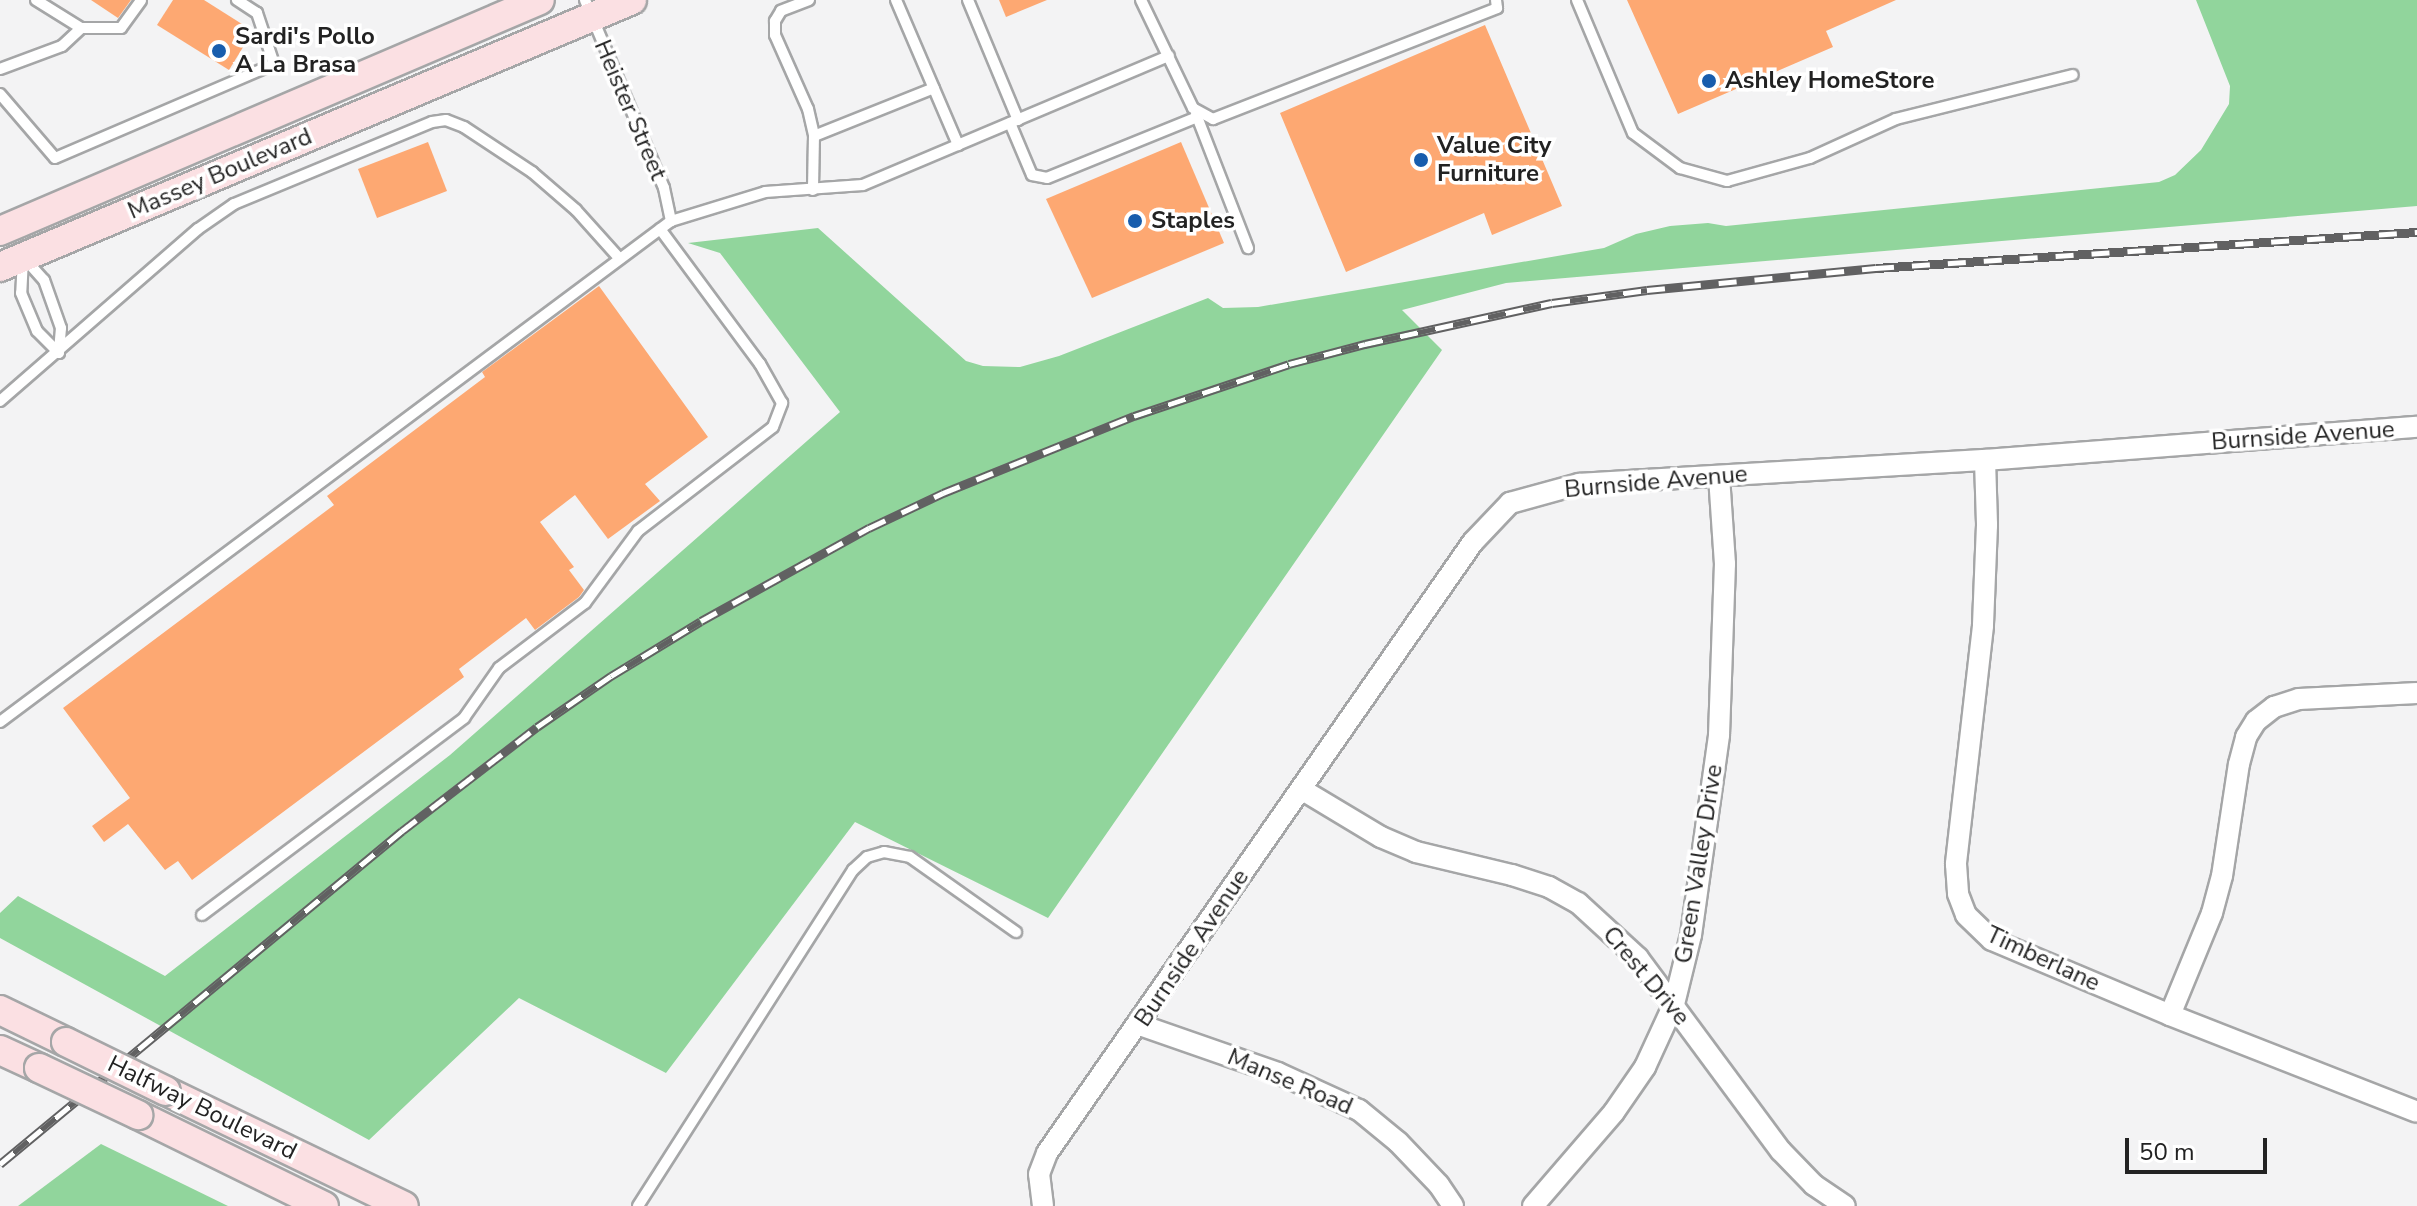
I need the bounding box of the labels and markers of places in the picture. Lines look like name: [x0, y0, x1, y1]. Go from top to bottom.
place label: Sardi's Pollo A La Brasa: [235, 23, 375, 79]
marker: Sardi's Pollo A La Brasa: [210, 42, 228, 60]
place label: Ashley HomeStore: [1725, 67, 1934, 95]
marker: Ashley HomeStore: [1700, 72, 1718, 90]
place label: Value City Furniture: [1437, 132, 1551, 188]
marker: Value City Furniture: [1412, 151, 1430, 169]
place label: Staples: [1151, 207, 1235, 235]
marker: Staples: [1126, 212, 1144, 230]

